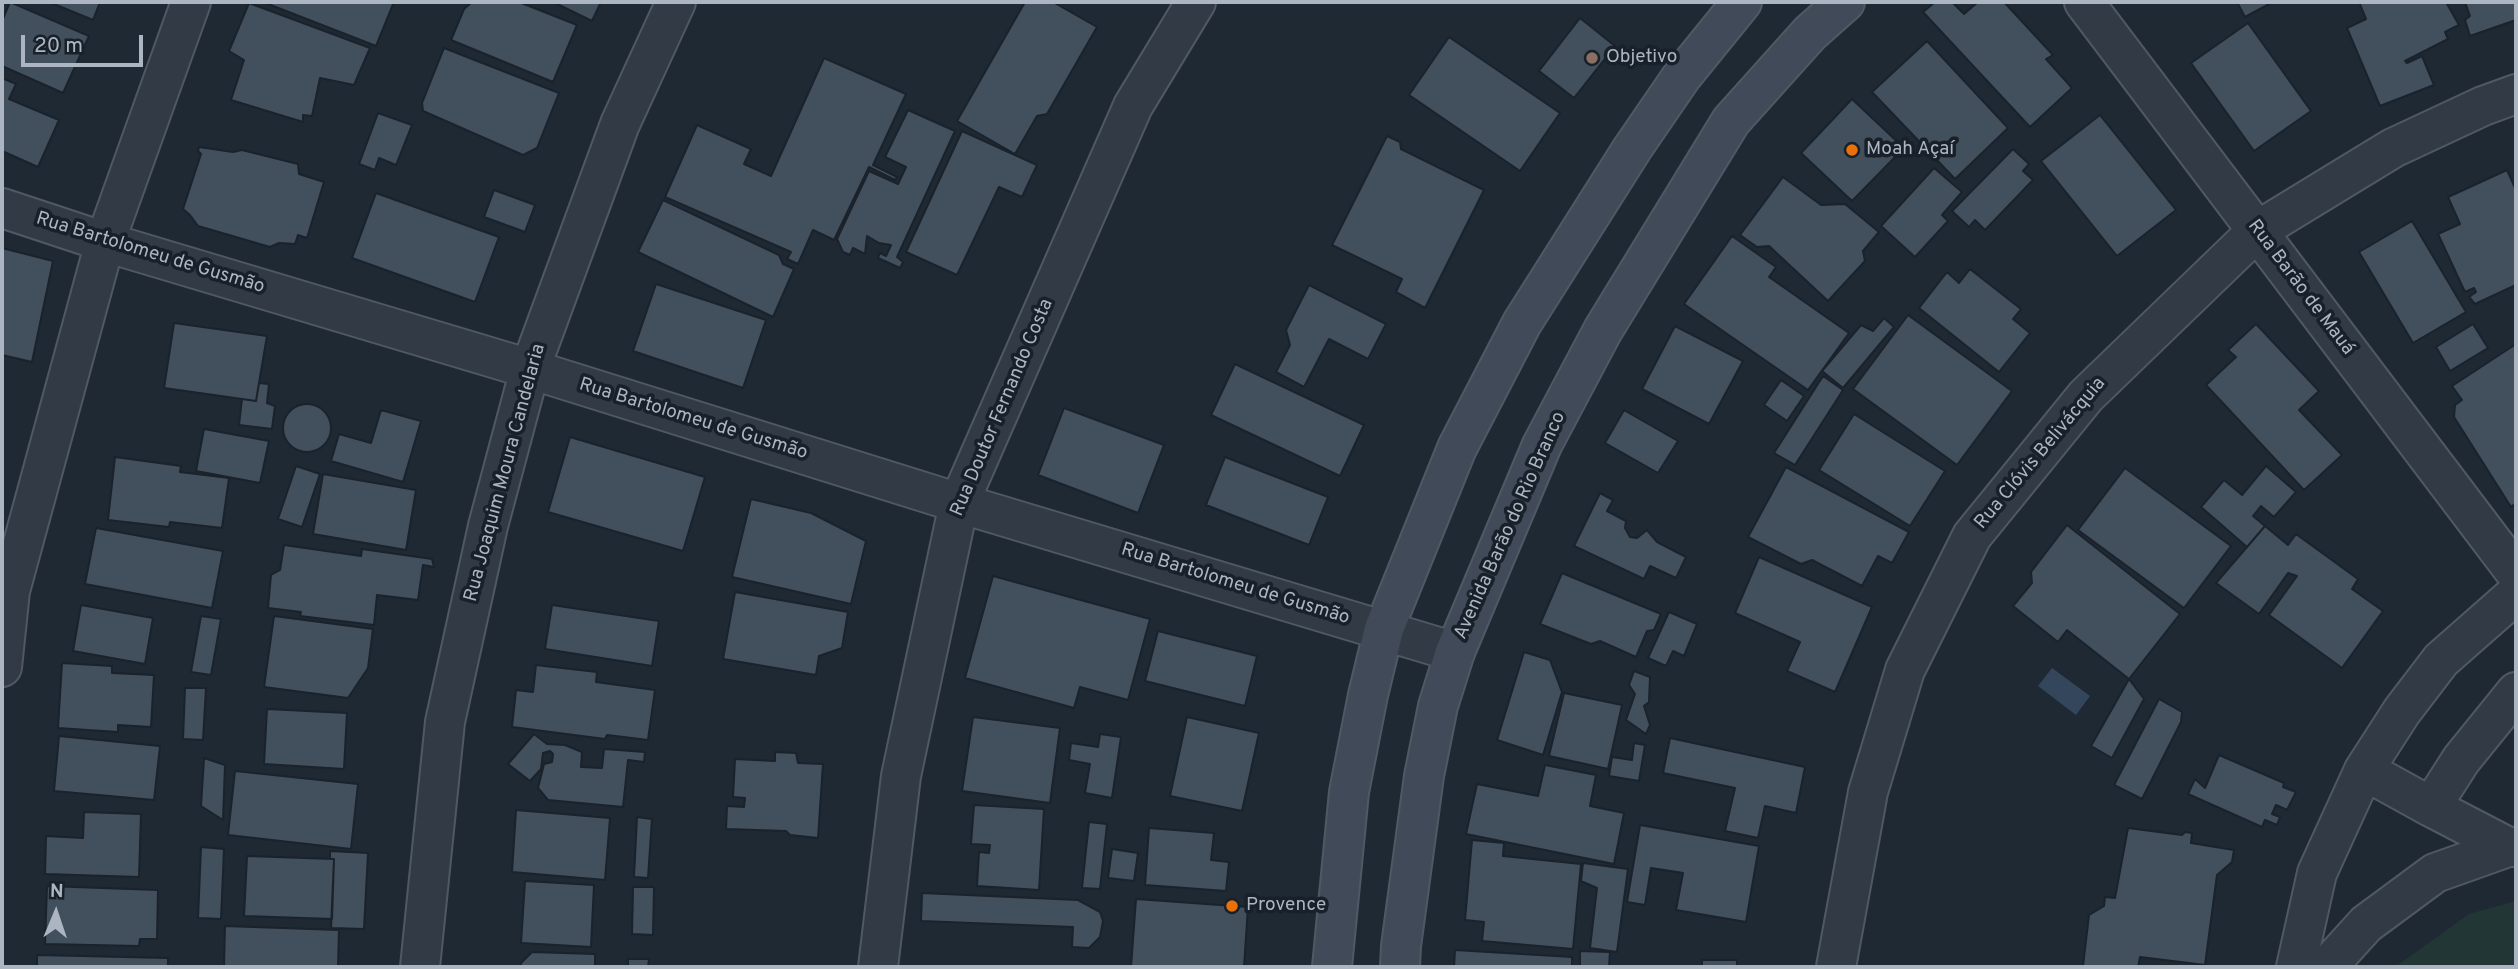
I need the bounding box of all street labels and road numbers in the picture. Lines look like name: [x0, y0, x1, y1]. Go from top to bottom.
street label: Rua Bartolomeu de Gusmão: [33, 208, 267, 300]
street label: Rua Barão de Mauá: [2242, 216, 2358, 360]
street label: Rua Doutor Fernando Costa: [947, 296, 1059, 520]
street label: Rua Joaquim Moura Candelaria: [461, 342, 551, 604]
street label: Rua Clóvis Belivácquia: [1971, 373, 2111, 535]
street label: Rua Bartolomeu de Gusmão: [576, 374, 810, 466]
street label: Avenida Barão do Rio Branco: [1450, 409, 1572, 643]
street label: Rua Bartolomeu de Gusmão: [1118, 539, 1352, 631]

